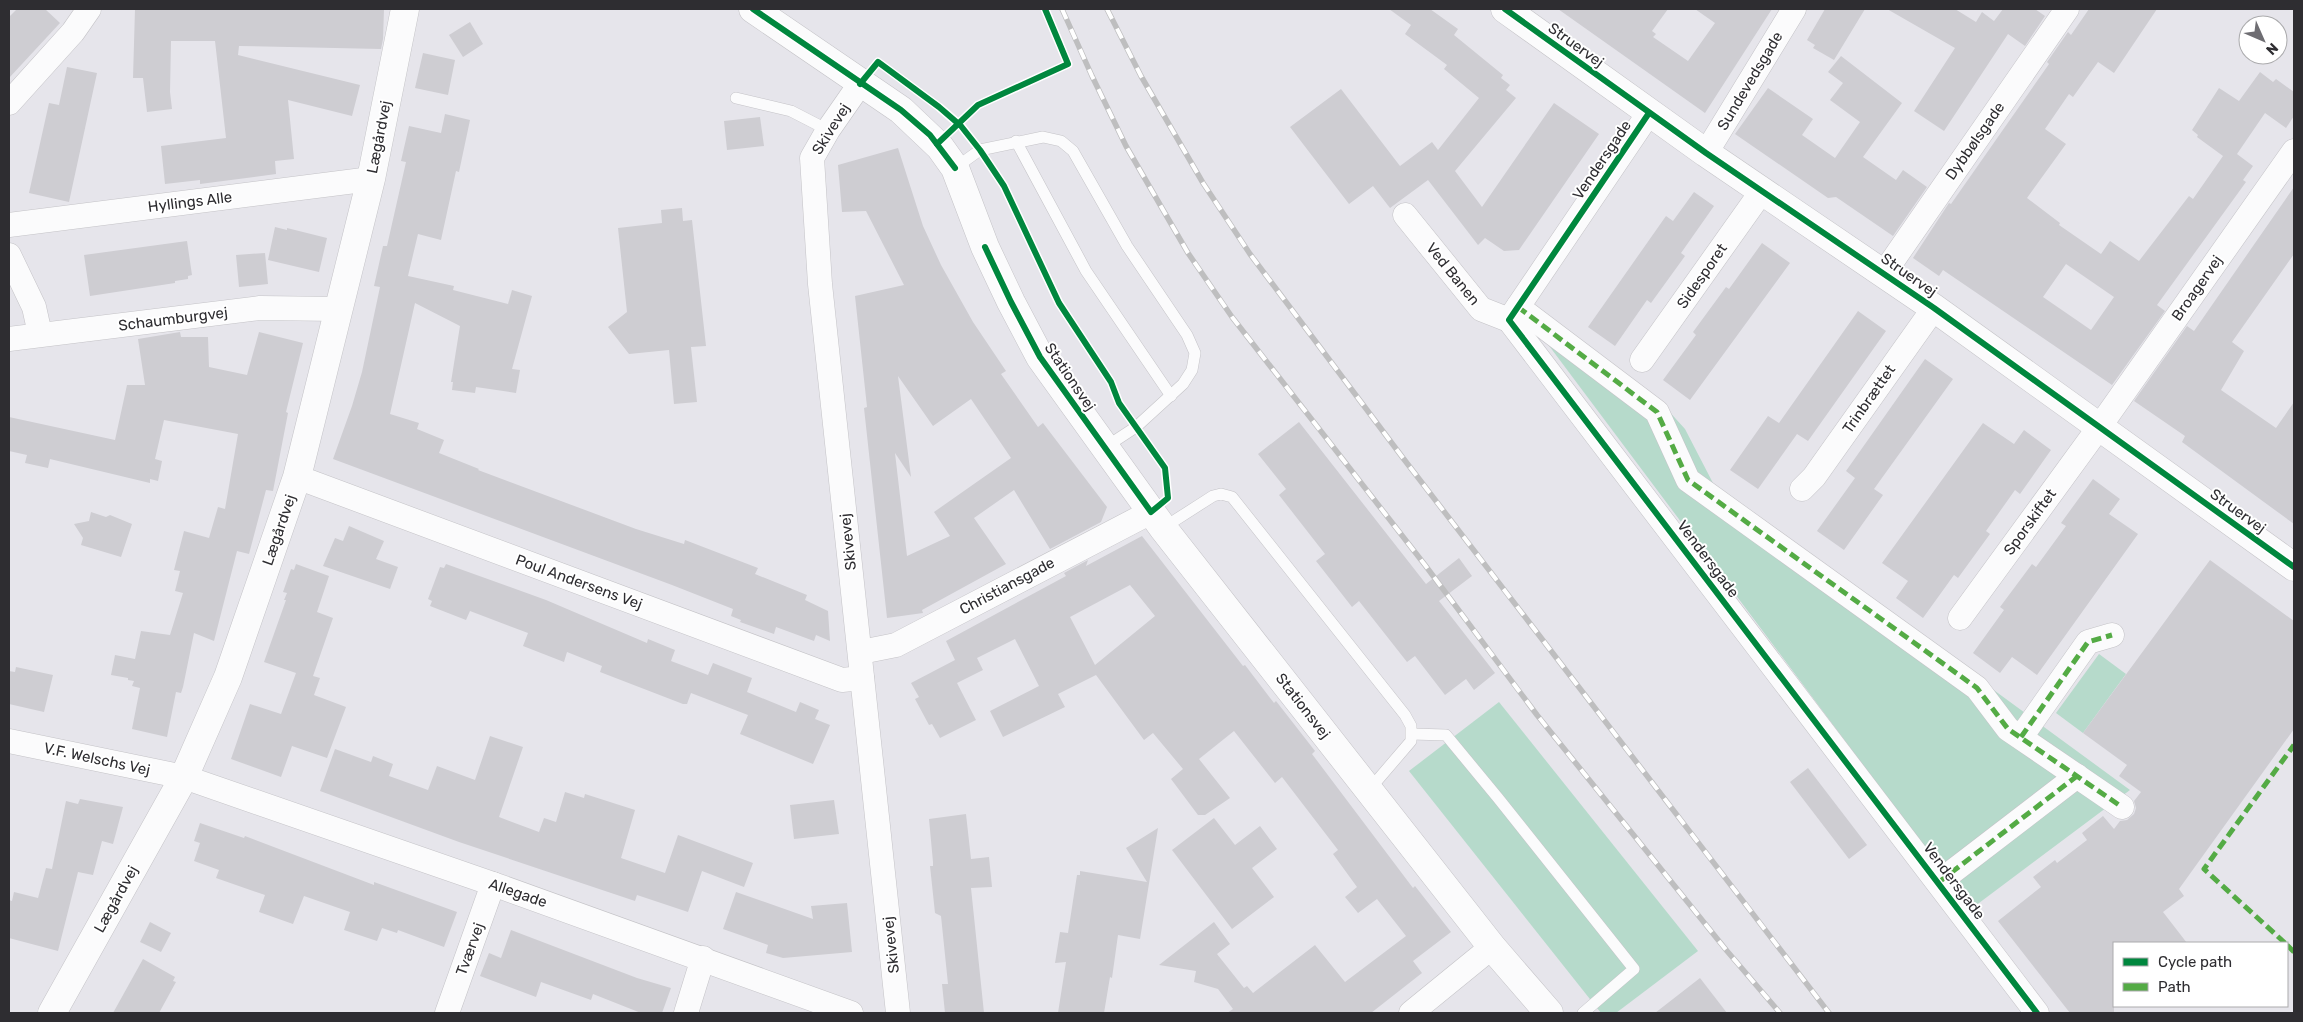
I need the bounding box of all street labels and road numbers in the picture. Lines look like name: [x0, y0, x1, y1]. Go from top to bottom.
street label: Struervej: [1545, 19, 1607, 71]
street label: Sundevedsgade: [1713, 28, 1787, 134]
street label: Lægårdvej: [363, 99, 395, 175]
street label: Dybbølsgade: [1942, 99, 2008, 183]
street label: Skivevej: [808, 100, 854, 158]
street label: Vendersgade: [1569, 117, 1635, 203]
street label: Hyllings Alle: [147, 188, 233, 216]
street label: Ved Banen: [1422, 239, 1484, 309]
street label: Sidesporet: [1673, 240, 1731, 312]
street label: Struervej: [1878, 249, 1940, 301]
street label: Broagervej: [2168, 252, 2226, 324]
street label: Schaumburgvej: [117, 303, 229, 335]
street label: Stationsvej: [1041, 340, 1099, 414]
street label: Trinbrættet: [1839, 361, 1899, 437]
street label: Sporskiftet: [2000, 485, 2060, 559]
street label: Struervej: [2207, 485, 2269, 537]
street label: Lægårdvej: [258, 492, 300, 568]
street label: Skivevej: [836, 513, 860, 571]
street label: Vendersgade: [1673, 517, 1743, 601]
street label: Poul Andersens Vej: [513, 551, 645, 613]
street label: Christiansgade: [956, 553, 1058, 619]
street label: Stationsvej: [1272, 670, 1334, 742]
street label: V.F. Welschs Vej: [42, 739, 152, 779]
street label: Vendersgade: [1919, 839, 1989, 923]
street label: Lægårdvej: [90, 862, 142, 936]
street label: Allegade: [487, 875, 549, 911]
street label: Skivevej: [879, 916, 903, 974]
street label: Tværvej: [452, 920, 488, 978]

